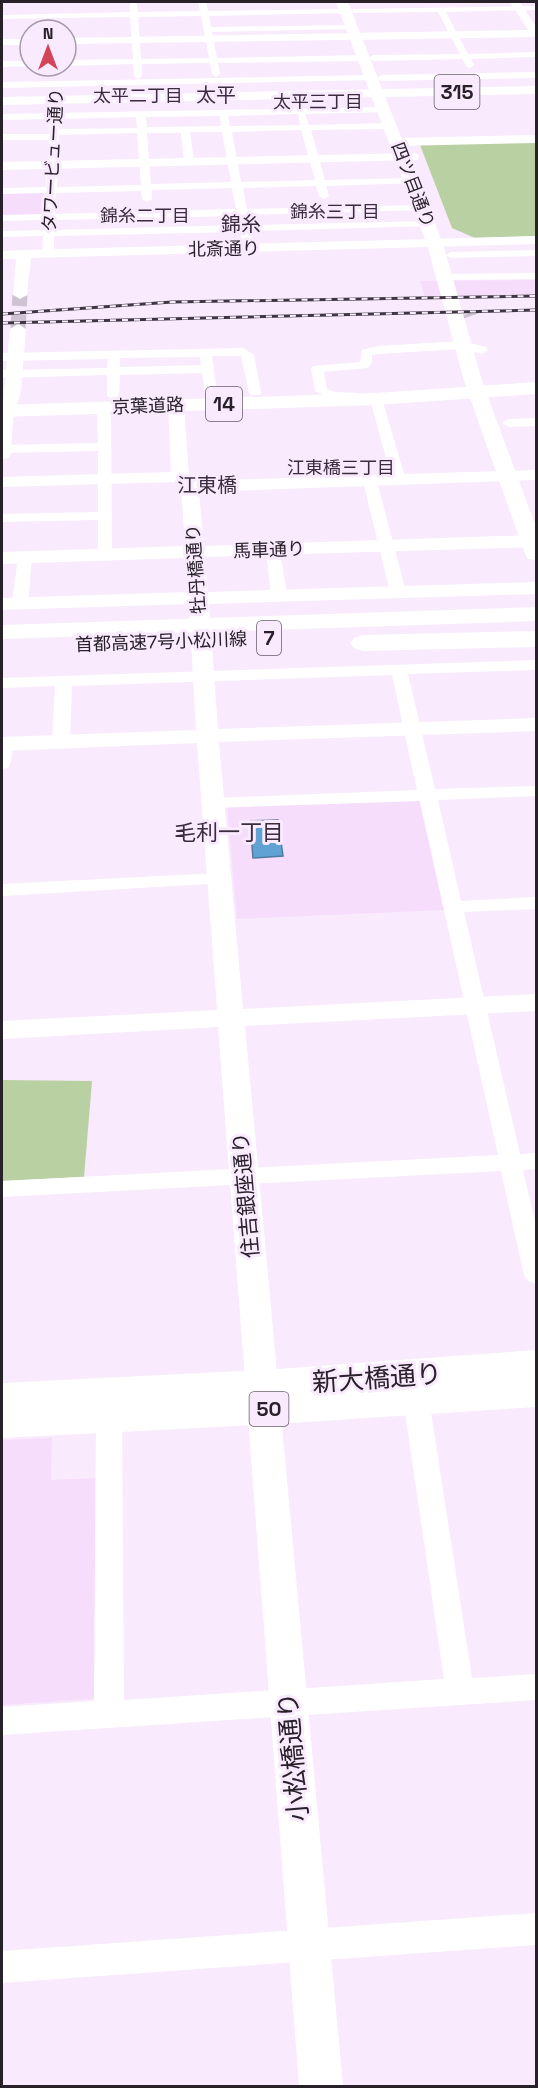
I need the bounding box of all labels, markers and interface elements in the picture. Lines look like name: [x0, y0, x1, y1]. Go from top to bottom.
north arrow: [18, 18, 78, 78]
text: N: [43, 23, 53, 44]
road number: 315: [434, 75, 480, 109]
district label: 太平: [196, 82, 236, 108]
district label: 太平二丁目: [93, 84, 183, 107]
street label: タワービュー通り: [37, 87, 68, 232]
district label: 太平三丁目: [273, 90, 363, 113]
street label: 四ツ目通り: [387, 139, 440, 231]
district label: 錦糸三丁目: [290, 200, 380, 223]
district label: 錦糸二丁目: [100, 204, 190, 227]
district label: 錦糸: [221, 211, 261, 237]
street label: 北斎通り: [188, 236, 260, 261]
road number: 14: [206, 387, 242, 421]
street label: 京葉道路: [112, 393, 184, 418]
district label: 江東橋三丁目: [287, 456, 395, 479]
district label: 江東橋: [177, 472, 237, 498]
street label: 牡丹橋通り: [181, 523, 210, 615]
street label: 馬車通り: [233, 537, 305, 562]
road number: 7: [257, 621, 281, 655]
street label: 首都高速7号小松川線: [75, 627, 247, 656]
district label: 毛利一丁目: [174, 818, 284, 846]
street label: 住吉銀座通り: [227, 1131, 264, 1259]
street label: 新大橋通り: [311, 1357, 443, 1399]
road number: 50: [250, 1392, 288, 1426]
street label: 小松橋通り: [270, 1691, 316, 1823]

